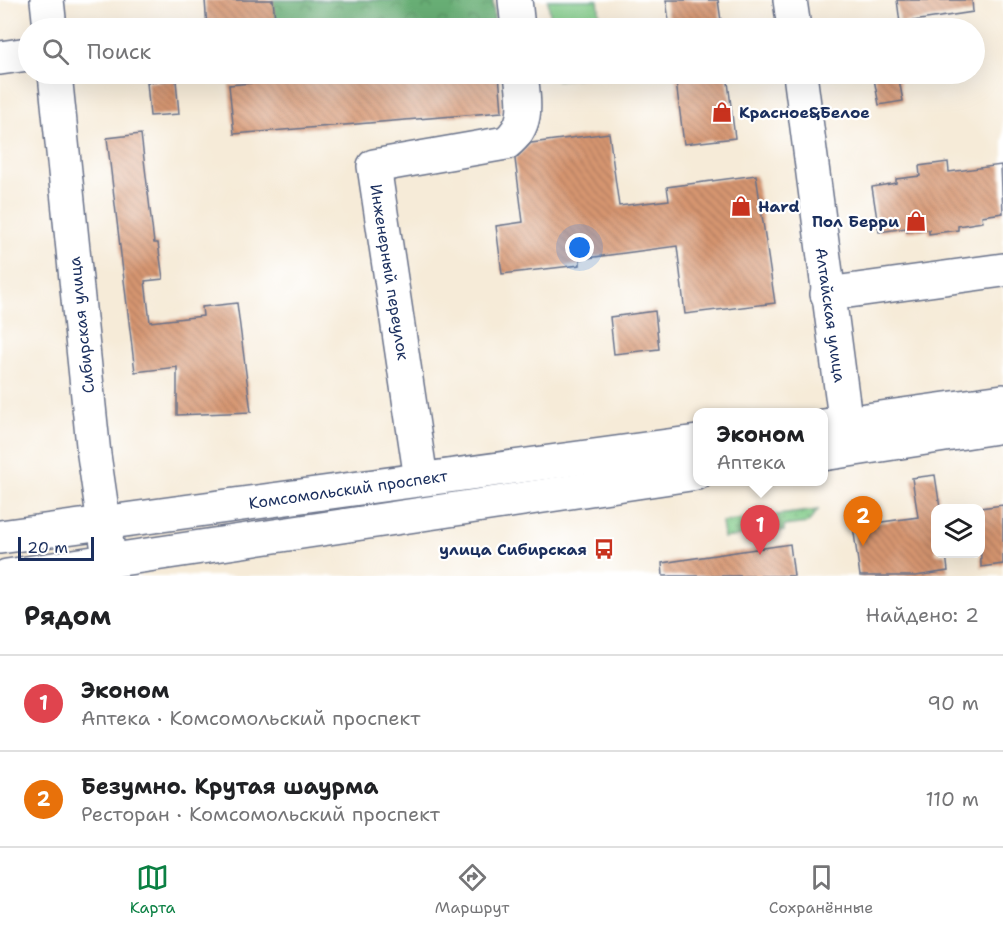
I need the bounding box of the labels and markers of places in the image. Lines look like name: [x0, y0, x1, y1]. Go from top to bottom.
shop icon: Красное&Белое: [710, 100, 734, 124]
place label: Красное&Белое: [739, 102, 870, 123]
shop icon: Hard: [729, 194, 753, 218]
place label: Hard: [758, 196, 800, 217]
shop icon: Пол Берри: [904, 209, 928, 233]
place label: Пол Берри: [812, 211, 899, 232]
pin: 2: [844, 496, 882, 546]
pin: 1: [740, 506, 780, 555]
bus stop icon: улица Сибирская: [592, 537, 616, 561]
place label: улица Сибирская: [439, 539, 587, 560]

